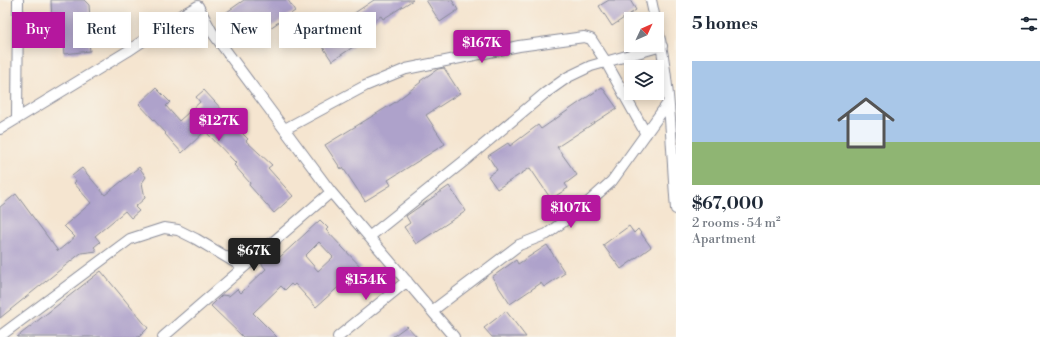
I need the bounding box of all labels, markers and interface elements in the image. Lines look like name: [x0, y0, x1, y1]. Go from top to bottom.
chip: Buy: [12, 12, 65, 48]
chip: Rent: [73, 12, 131, 48]
chip: Filters: [139, 12, 208, 48]
chip: New: [216, 12, 271, 48]
chip: Apartment: [279, 12, 376, 48]
north arrow: [624, 12, 664, 52]
map controls: [624, 12, 664, 100]
text: 5 homes: [692, 13, 758, 35]
icon: filters: [1018, 13, 1040, 35]
pin: $167K: [454, 30, 510, 64]
text: $167K: [462, 35, 502, 51]
button: layers: [624, 60, 664, 100]
icon: home: [830, 87, 902, 159]
pin: $127K: [191, 108, 247, 142]
text: $127K: [199, 113, 239, 129]
text: $67,000: [692, 193, 764, 215]
pin: $107K: [543, 195, 599, 229]
text: $107K: [550, 200, 592, 216]
text: 2 rooms · 54 m²: [692, 215, 781, 231]
text: Apartment: [692, 231, 756, 247]
pin: $67K: [230, 238, 278, 272]
text: $67K: [237, 243, 271, 259]
pin: $154K: [338, 267, 394, 301]
text: $154K: [345, 272, 387, 288]

